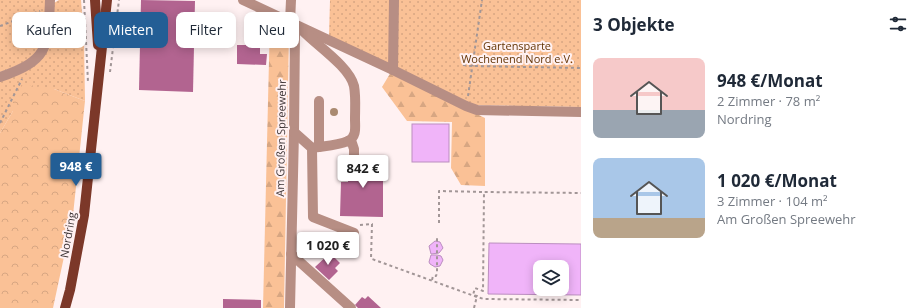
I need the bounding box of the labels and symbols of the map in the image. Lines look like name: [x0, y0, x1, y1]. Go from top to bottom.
park label: Gartensparte Wochenend Nord e.V.: [461, 38, 573, 66]
street label: Am Großen Spreewehr: [272, 79, 289, 197]
pin: 948 €: [48, 153, 104, 187]
pin: 842 €: [335, 155, 391, 189]
street label: Nordring: [56, 211, 79, 259]
pin: 1 020 €: [291, 232, 365, 266]

